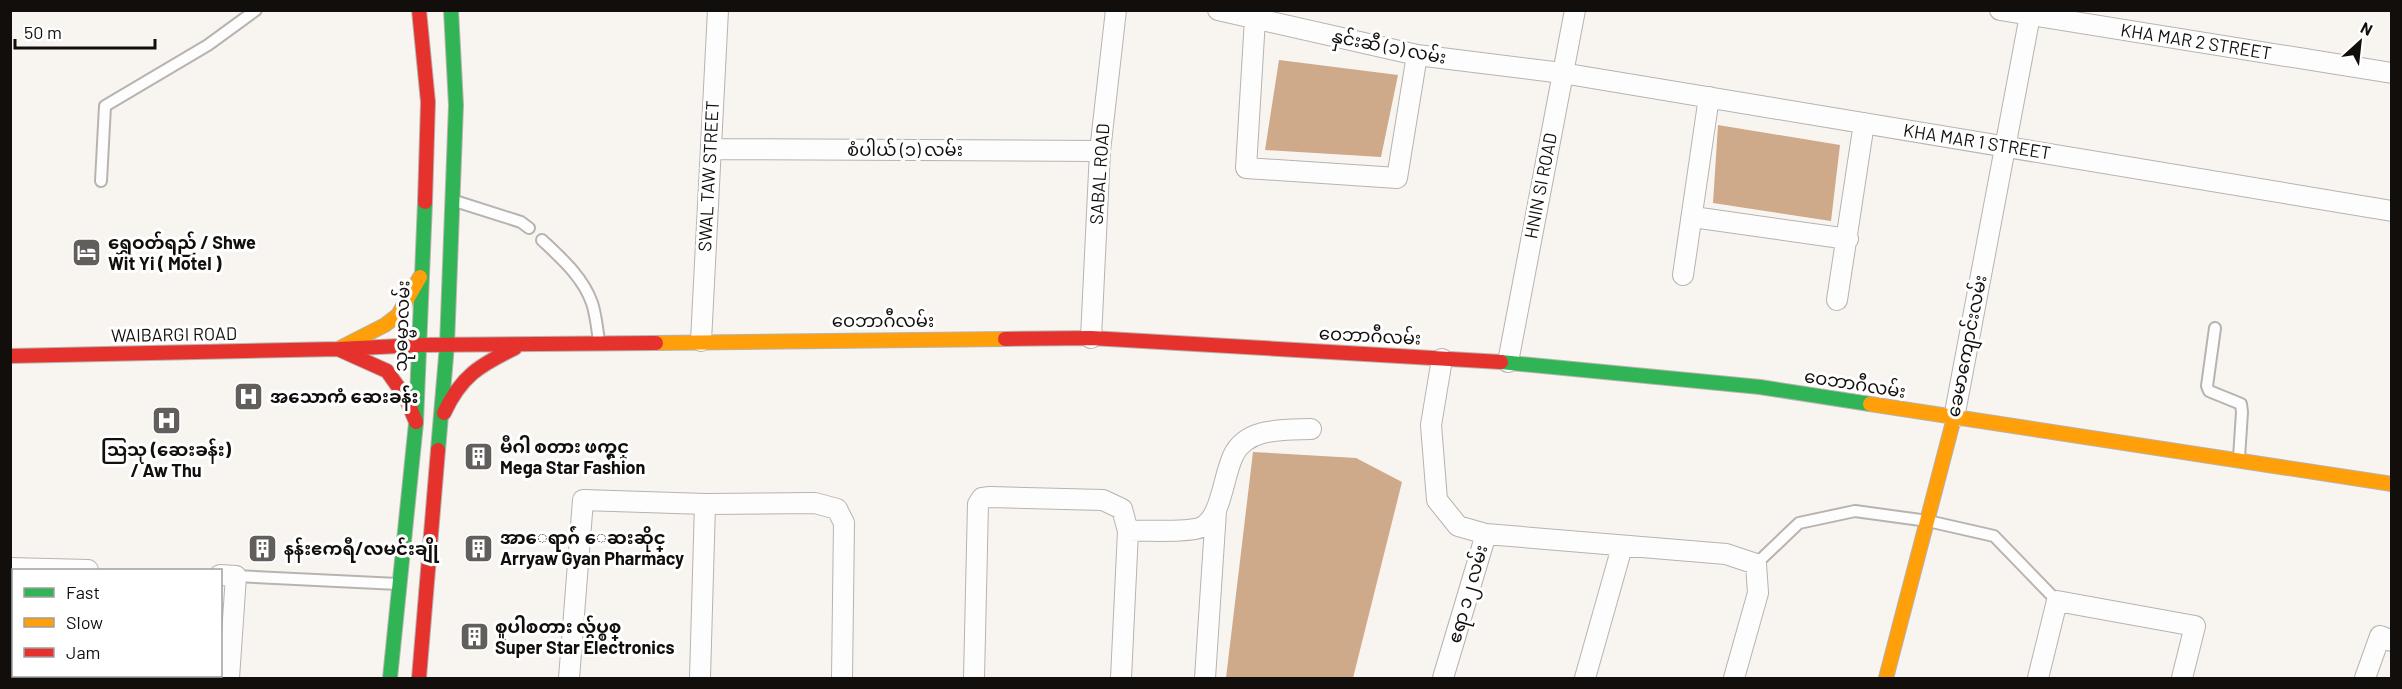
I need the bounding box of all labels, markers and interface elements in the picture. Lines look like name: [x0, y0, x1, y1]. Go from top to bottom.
scale bar: [15, 12, 154, 50]
north arrow: [2330, 12, 2390, 72]
text: N: [2358, 17, 2376, 39]
street label: KHA MAR 2 STREET: [2119, 18, 2273, 64]
text: 50 m: [24, 21, 62, 43]
street label: နှင်းဆီ (၁) လမ်း: [1329, 22, 1449, 73]
street label: SWAL TAW STREET: [693, 100, 723, 252]
street label: KHA MAR 1 STREET: [1902, 118, 2053, 164]
street label: SABAL ROAD: [1084, 123, 1114, 225]
street label: HNIN SI ROAD: [1519, 131, 1561, 241]
street label: စံပါယ် (၁) လမ်း: [847, 137, 963, 160]
place label: ရွှေဝတ်ရည် / Shwe Wit Yi ( Motel ): [108, 231, 256, 274]
hotel icon: ရွှေဝတ်ရည် / Shwe Wit Yi ( Motel ): [71, 237, 103, 269]
street label: ခေမာကျောင်းလမ်း: [1940, 273, 1996, 420]
street label: သုဓမ္မာလမ်း: [387, 280, 419, 372]
street label: ဝေဘာဂီလမ်း: [832, 307, 934, 331]
street label: ဝေဘာဂီလမ်း: [1318, 319, 1422, 349]
street label: WAIBARGI ROAD: [111, 322, 237, 346]
street label: ဝေဘာဂီလမ်း: [1803, 362, 1908, 402]
hospital icon: အသောကံ ဆေးခန်း: [233, 381, 265, 413]
place label: အသောကံ ဆေးခန်း: [270, 385, 418, 411]
hospital icon: သြသု (ဆေးခန်း) / Aw Thu: [150, 405, 182, 437]
place label: မီဂါ စတား ဖက္ရွင္ Mega Star Fashion: [500, 435, 645, 478]
place label: သြသု (ဆေးခန်း) / Aw Thu: [101, 438, 232, 481]
building icon: မီဂါ စတား ဖက္ရွင္ Mega Star Fashion: [463, 441, 495, 473]
place label: အာေရာဂ်ံ ေဆးဆိုင္ Arryaw Gyan Pharmacy: [500, 526, 684, 569]
building icon: အာေရာဂ်ံ ေဆးဆိုင္ Arryaw Gyan Pharmacy: [463, 532, 495, 564]
building icon: နန်းဧကရီ/လမင်းချို: [247, 533, 279, 565]
place label: နန်းဧကရီ/လမင်းချို: [284, 537, 440, 564]
street label: ဧရာ ၁၂ လမ်း: [1442, 542, 1496, 647]
legend: [12, 569, 222, 677]
text: Fast: [66, 581, 100, 603]
text: Slow: [66, 611, 103, 633]
place label: စူပါစတား လ်ွပ္စစ္ Super Star Electronics: [495, 615, 675, 658]
building icon: စူပါစတား လ်ွပ္စစ္ Super Star Electronics: [458, 621, 490, 653]
text: Jam: [66, 641, 100, 663]

